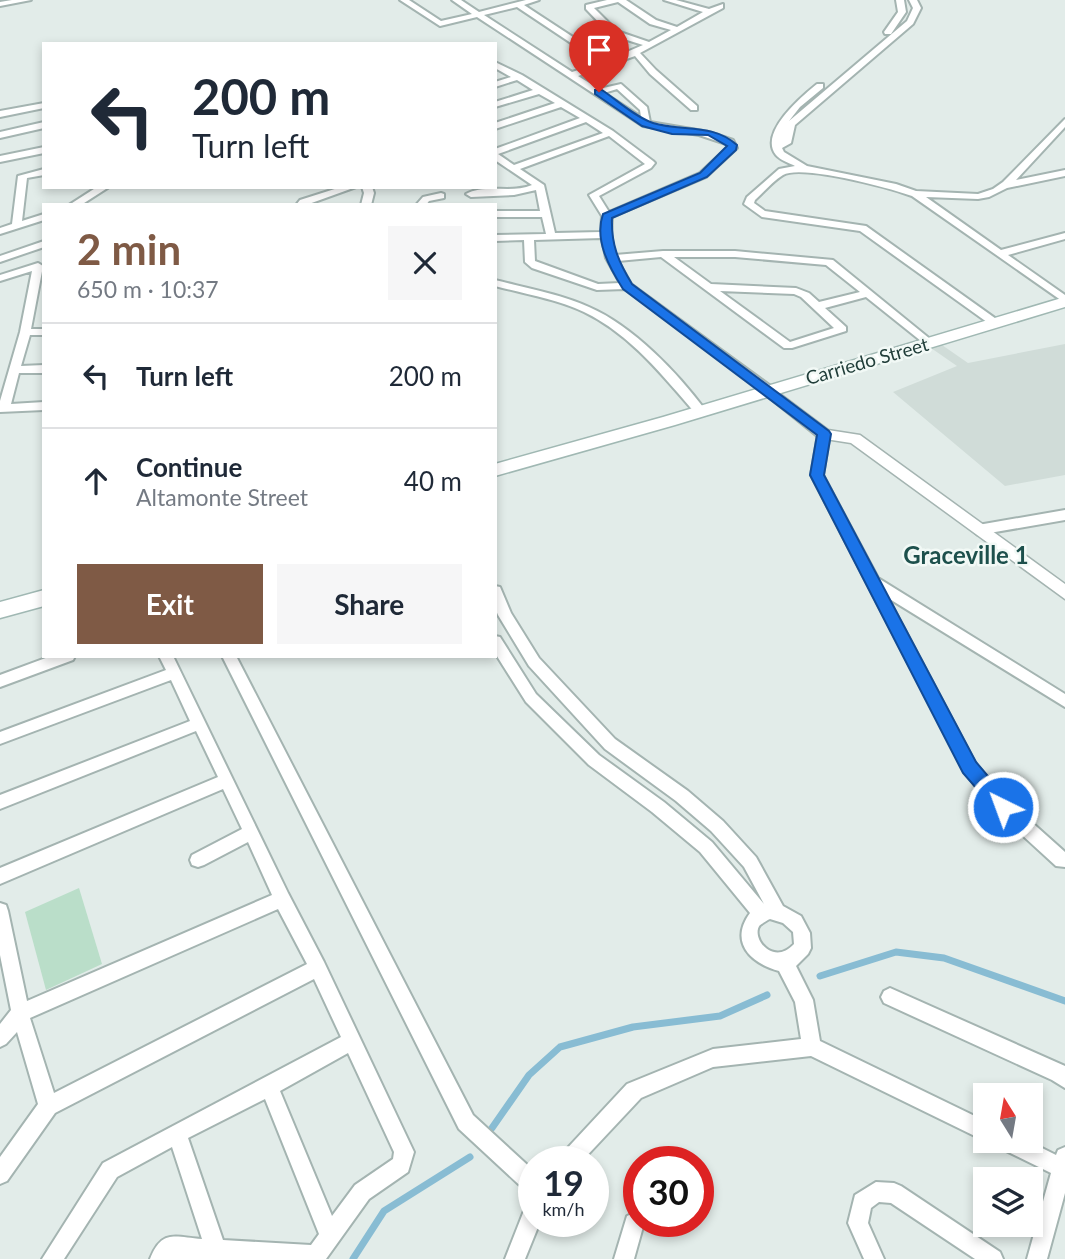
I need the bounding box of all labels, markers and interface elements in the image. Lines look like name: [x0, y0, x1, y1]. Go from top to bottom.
pin: [569, 20, 629, 92]
icon: arrive: [580, 31, 618, 69]
text: 200 m: [192, 67, 330, 125]
icon: left: [77, 70, 168, 161]
text: Turn left: [192, 126, 309, 165]
text: 2 min: [77, 224, 181, 274]
button: close: [388, 226, 462, 300]
text: 650 m · 10:37: [77, 275, 219, 303]
street label: Carriedo Street: [803, 332, 931, 389]
icon: left: [77, 357, 115, 395]
text: Turn left: [136, 360, 233, 392]
text: 200 m: [389, 360, 462, 392]
text: Continue: [136, 451, 242, 483]
icon: ahead: [77, 462, 115, 500]
text: 40 m: [404, 465, 462, 497]
text: Altamonte Street: [136, 483, 308, 511]
district label: Graceville 1: [903, 540, 1029, 569]
button: Exit: [77, 564, 263, 644]
button: Share: [277, 564, 462, 644]
position arrow: [966, 770, 1040, 844]
north arrow: [973, 1083, 1043, 1153]
map controls: [973, 1083, 1043, 1237]
speed limit sign: 30: [623, 1146, 714, 1237]
text: 19: [543, 1161, 584, 1203]
button: layers: [973, 1167, 1043, 1237]
text: km/h: [542, 1198, 585, 1220]

